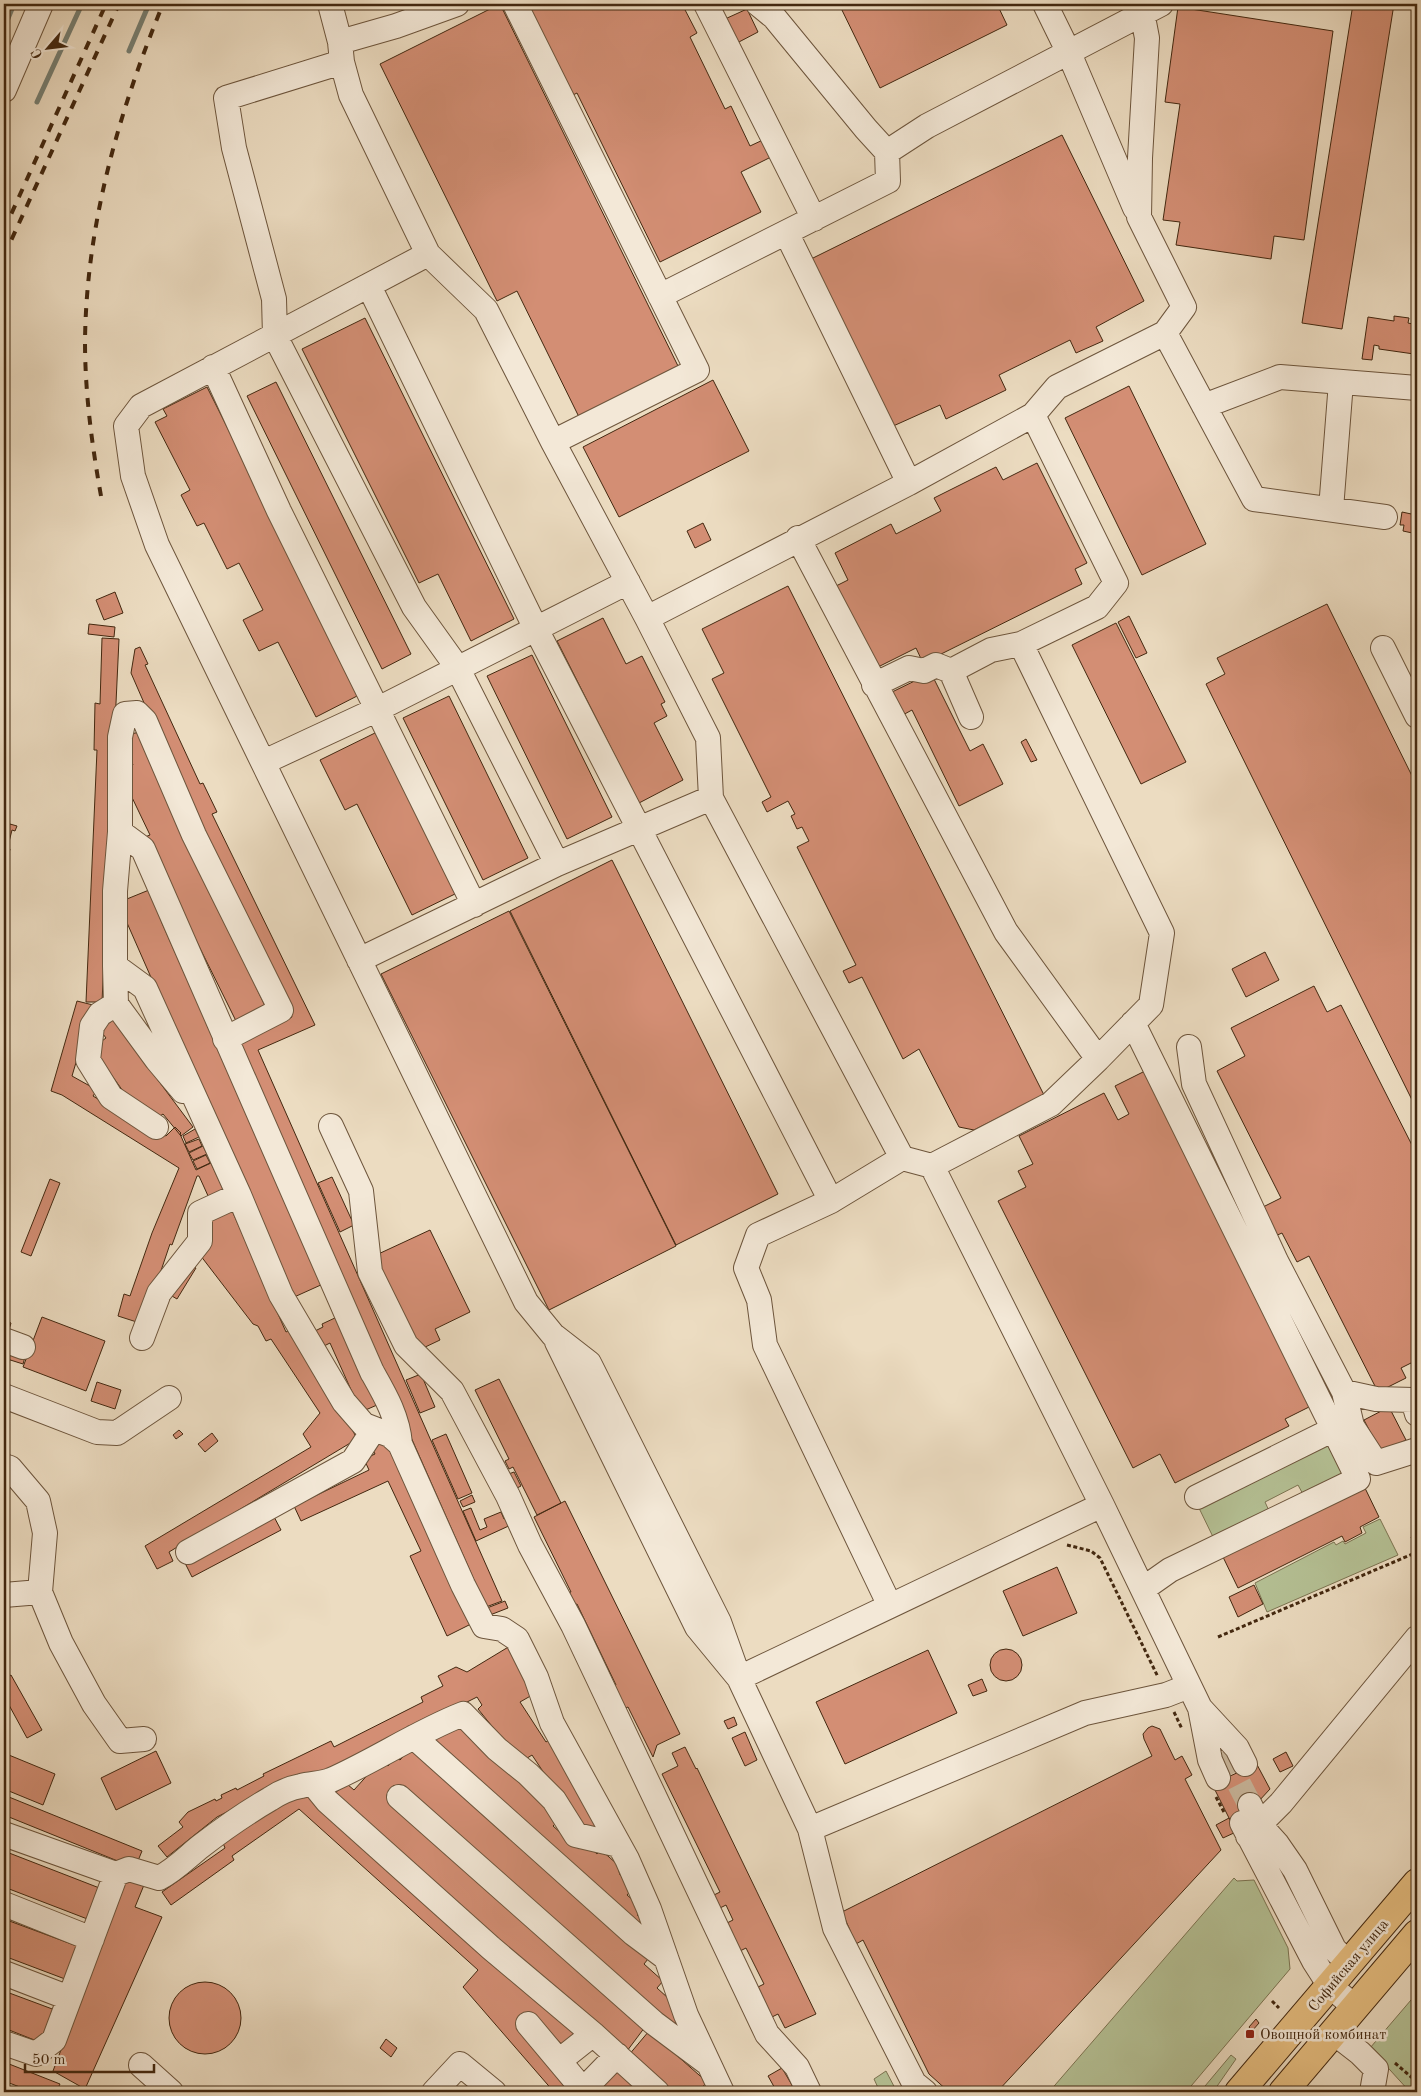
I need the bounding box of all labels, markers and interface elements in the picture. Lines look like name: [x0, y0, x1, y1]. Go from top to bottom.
north arrow: [22, 22, 72, 72]
text: С: [29, 46, 46, 61]
street label: Софийская улица: [1306, 1916, 1392, 2015]
marker: Овощной комбинат: [1244, 2028, 1256, 2040]
place label: Овощной комбинат: [1260, 2028, 1386, 2043]
scale bar: [25, 2041, 154, 2073]
text: 50 m: [32, 2053, 66, 2068]

